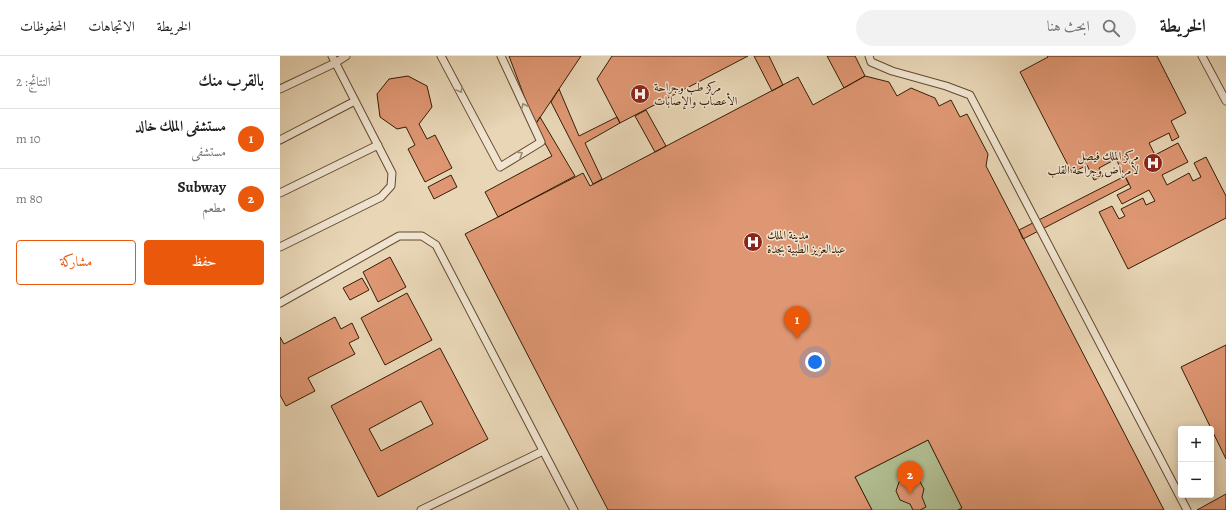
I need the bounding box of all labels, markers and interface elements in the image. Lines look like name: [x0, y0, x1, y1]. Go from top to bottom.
search box: [856, 10, 1136, 46]
text: الخريطة: [1160, 13, 1206, 39]
text: ابحث هنا: [1047, 16, 1090, 36]
text: المحفوظات: [20, 17, 66, 36]
text: الاتجاهات: [88, 17, 135, 36]
text: الخريطة: [157, 17, 191, 36]
icon: search: [1100, 17, 1122, 39]
text: بالقرب منك: [198, 69, 264, 92]
text: النتائج: 2: [16, 73, 51, 90]
place label: مركز طب وجراحة الأعصاب والإصابات: [654, 79, 738, 110]
hospital icon: مركز طب وجراحة الأعصاب والإصابات: [629, 83, 651, 105]
one-way arrow: [455, 86, 462, 94]
one-way arrow: [521, 103, 529, 111]
text: مستشفى الملك خالد: [135, 116, 226, 136]
text: 10 m: [16, 130, 41, 147]
text: 1: [249, 130, 253, 147]
text: مستشفى: [191, 143, 226, 160]
place label: مركز الملك فيصل لأمراض وجراحة القلب: [1048, 148, 1139, 179]
one-way arrow: [516, 152, 523, 159]
hospital icon: مركز الملك فيصل لأمراض وجراحة القلب: [1142, 152, 1164, 174]
text: Subway: [177, 177, 226, 197]
text: 80 m: [16, 190, 43, 207]
text: 2: [248, 190, 254, 207]
text: مطعم: [202, 199, 226, 216]
place label: مدينة الملك عبدالعزيز الطبية بجدة: [767, 227, 846, 257]
hospital icon: مدينة الملك عبدالعزيز الطبية بجدة: [742, 231, 764, 253]
button: مشاركة: [16, 240, 136, 285]
button: حفظ: [144, 240, 264, 285]
pin: 1: [784, 306, 810, 339]
your location: [805, 352, 825, 372]
map controls: [1178, 426, 1214, 498]
button: +: [1178, 426, 1214, 462]
pin: 2: [897, 461, 923, 494]
button: −: [1178, 462, 1214, 498]

